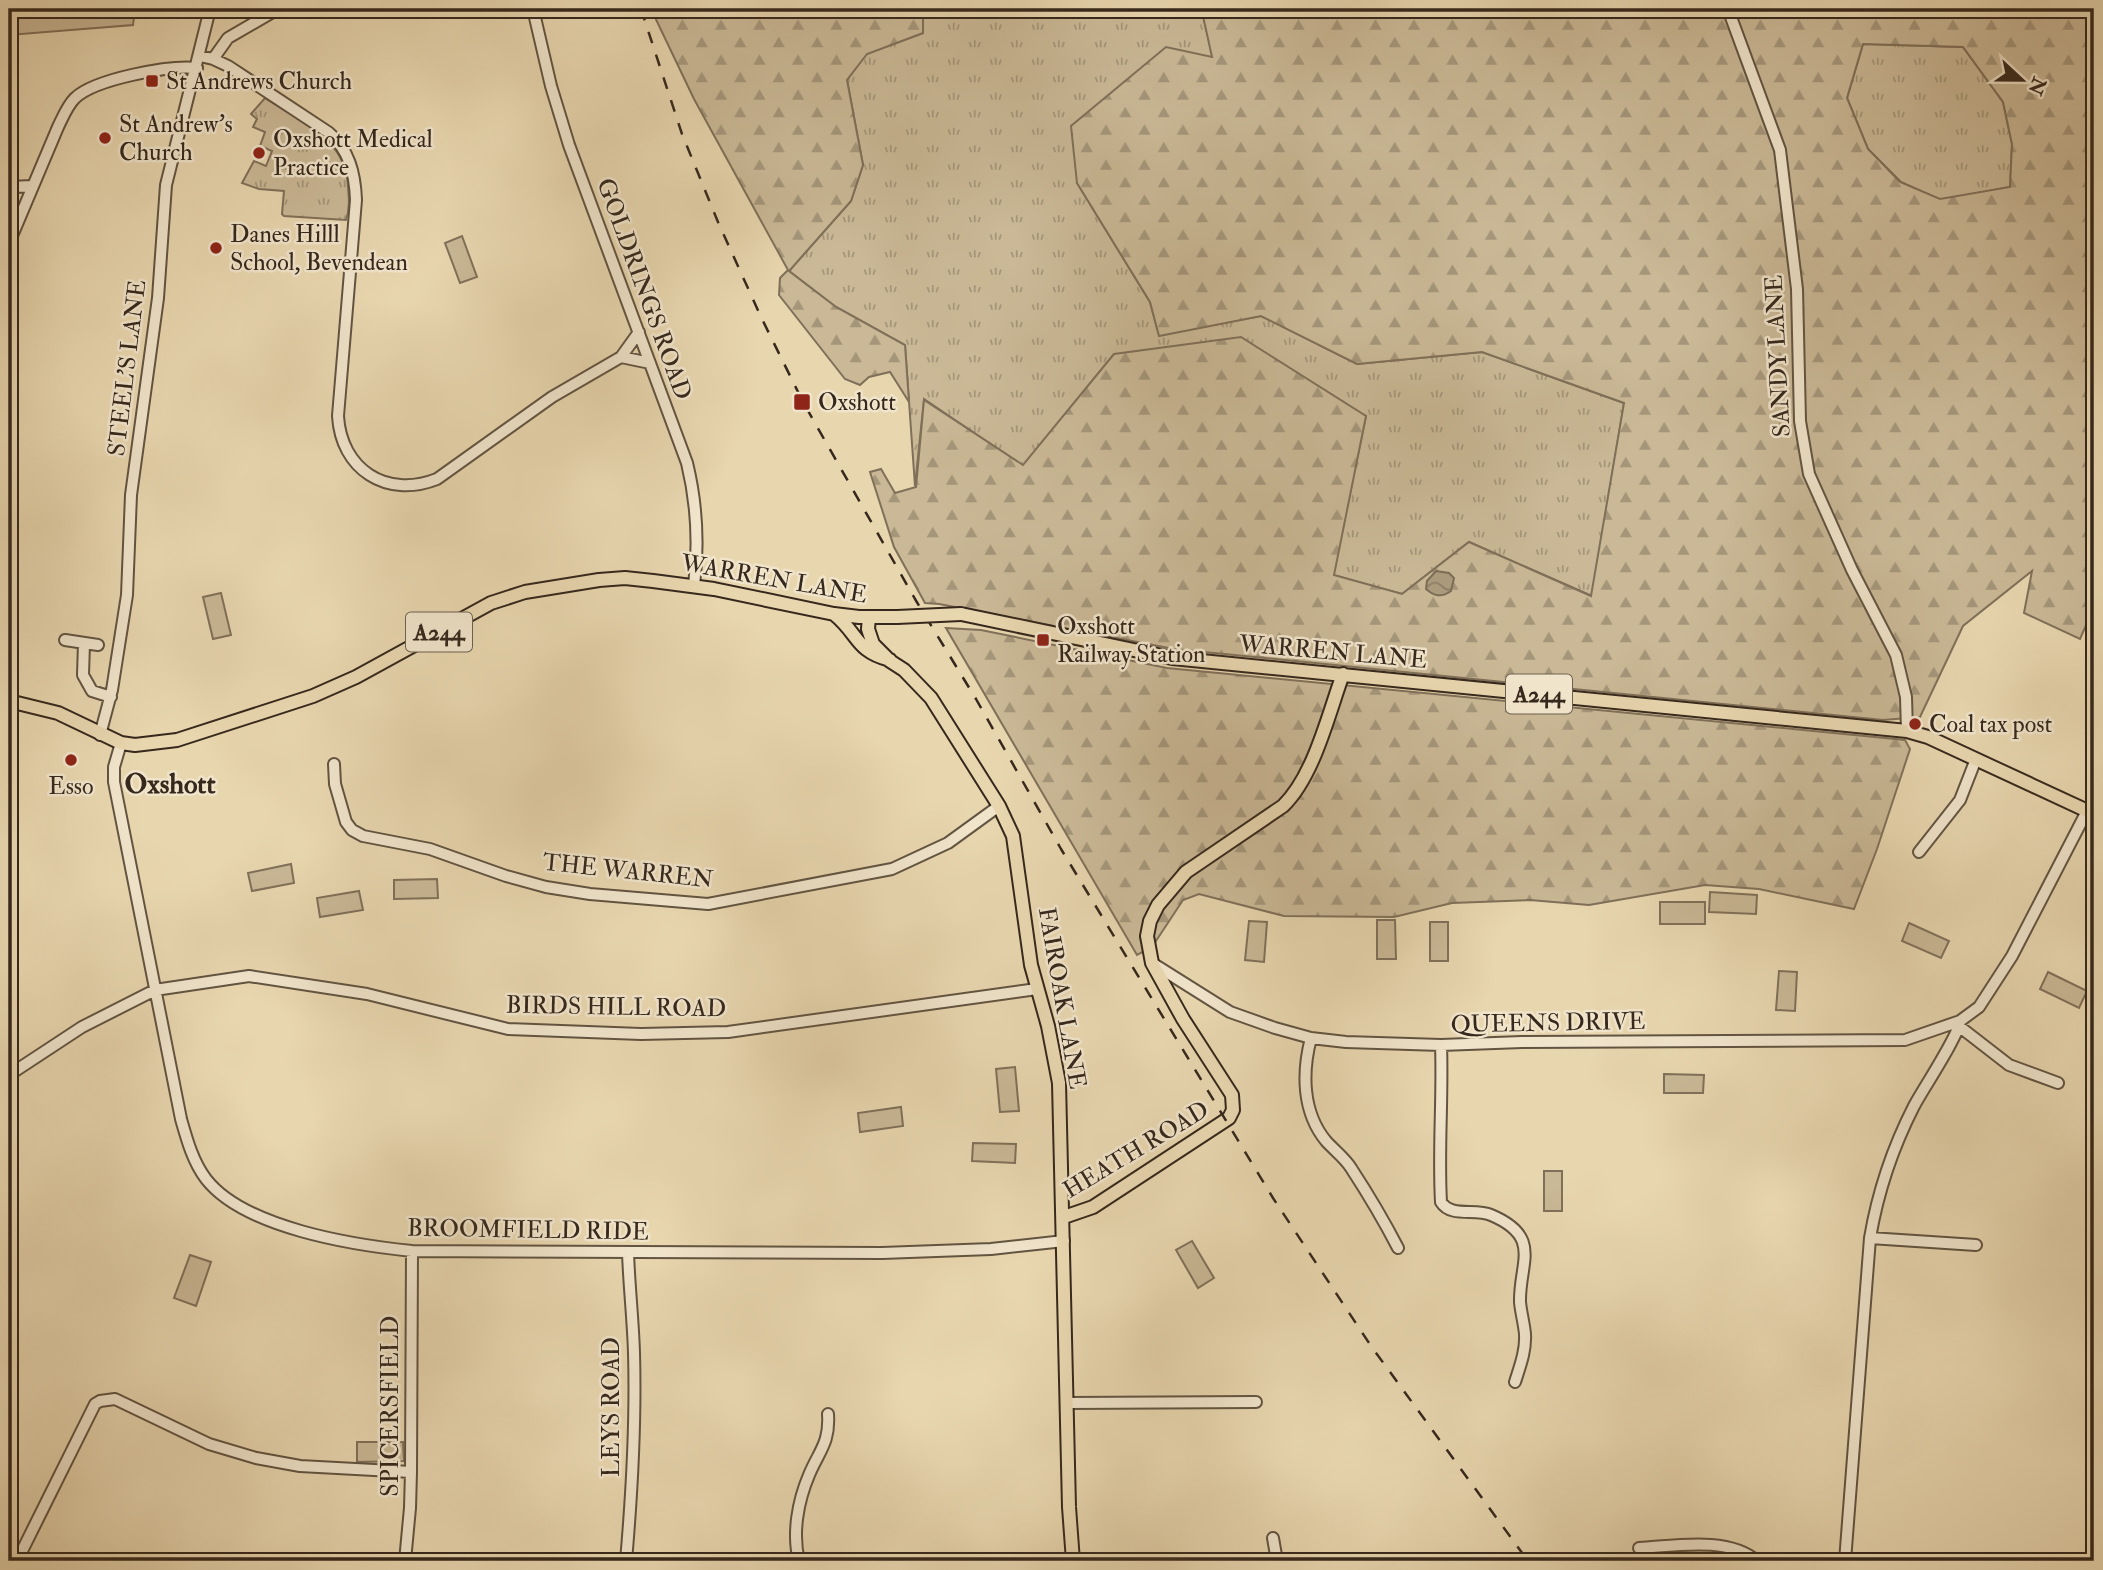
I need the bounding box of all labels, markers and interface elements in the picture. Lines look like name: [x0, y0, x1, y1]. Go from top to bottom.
north arrow: [1988, 46, 2058, 116]
place label: St Andrews Church: [166, 66, 352, 97]
marker: St Andrews Church: [144, 73, 160, 89]
text: N: [2022, 73, 2052, 99]
place label: St Andrew's Church: [119, 109, 233, 168]
place label: Oxshott Medical Practice: [273, 124, 433, 183]
marker: St Andrew's Church: [97, 130, 113, 146]
marker: Oxshott Medical Practice: [251, 145, 267, 161]
street label: GOLDRINGS ROAD: [589, 174, 699, 404]
place label: Danes Hilll School, Bevendean: [230, 219, 408, 278]
marker: Danes Hilll School, Bevendean: [208, 240, 224, 256]
street label: SANDY LANE: [1758, 274, 1798, 438]
street label: STEEL'S LANE: [101, 278, 153, 458]
place label: Oxshott: [818, 387, 896, 418]
marker: Oxshott: [792, 392, 812, 412]
street label: WARREN LANE: [678, 547, 869, 611]
place label: Oxshott Railway Station: [1057, 611, 1205, 670]
road number: A244: [406, 612, 472, 652]
street label: WARREN LANE: [1237, 628, 1428, 676]
marker: Oxshott Railway Station: [1035, 632, 1051, 648]
road number: A244: [1506, 674, 1572, 714]
place label: Coal tax post: [1929, 709, 2052, 740]
marker: Coal tax post: [1907, 716, 1923, 732]
marker: Esso: [63, 752, 79, 768]
district label: Oxshott: [124, 767, 216, 802]
place label: Esso: [48, 771, 94, 802]
street label: THE WARREN: [541, 847, 715, 895]
street label: FAIROAK LANE: [1031, 905, 1093, 1091]
street label: BIRDS HILL ROAD: [506, 990, 726, 1024]
street label: QUEENS DRIVE: [1450, 1006, 1646, 1040]
street label: HEATH ROAD: [1057, 1094, 1215, 1206]
street label: BROOMFIELD RIDE: [407, 1212, 649, 1248]
street label: SPICERSFIELD: [375, 1315, 406, 1497]
street label: LEYS ROAD: [596, 1337, 627, 1477]

